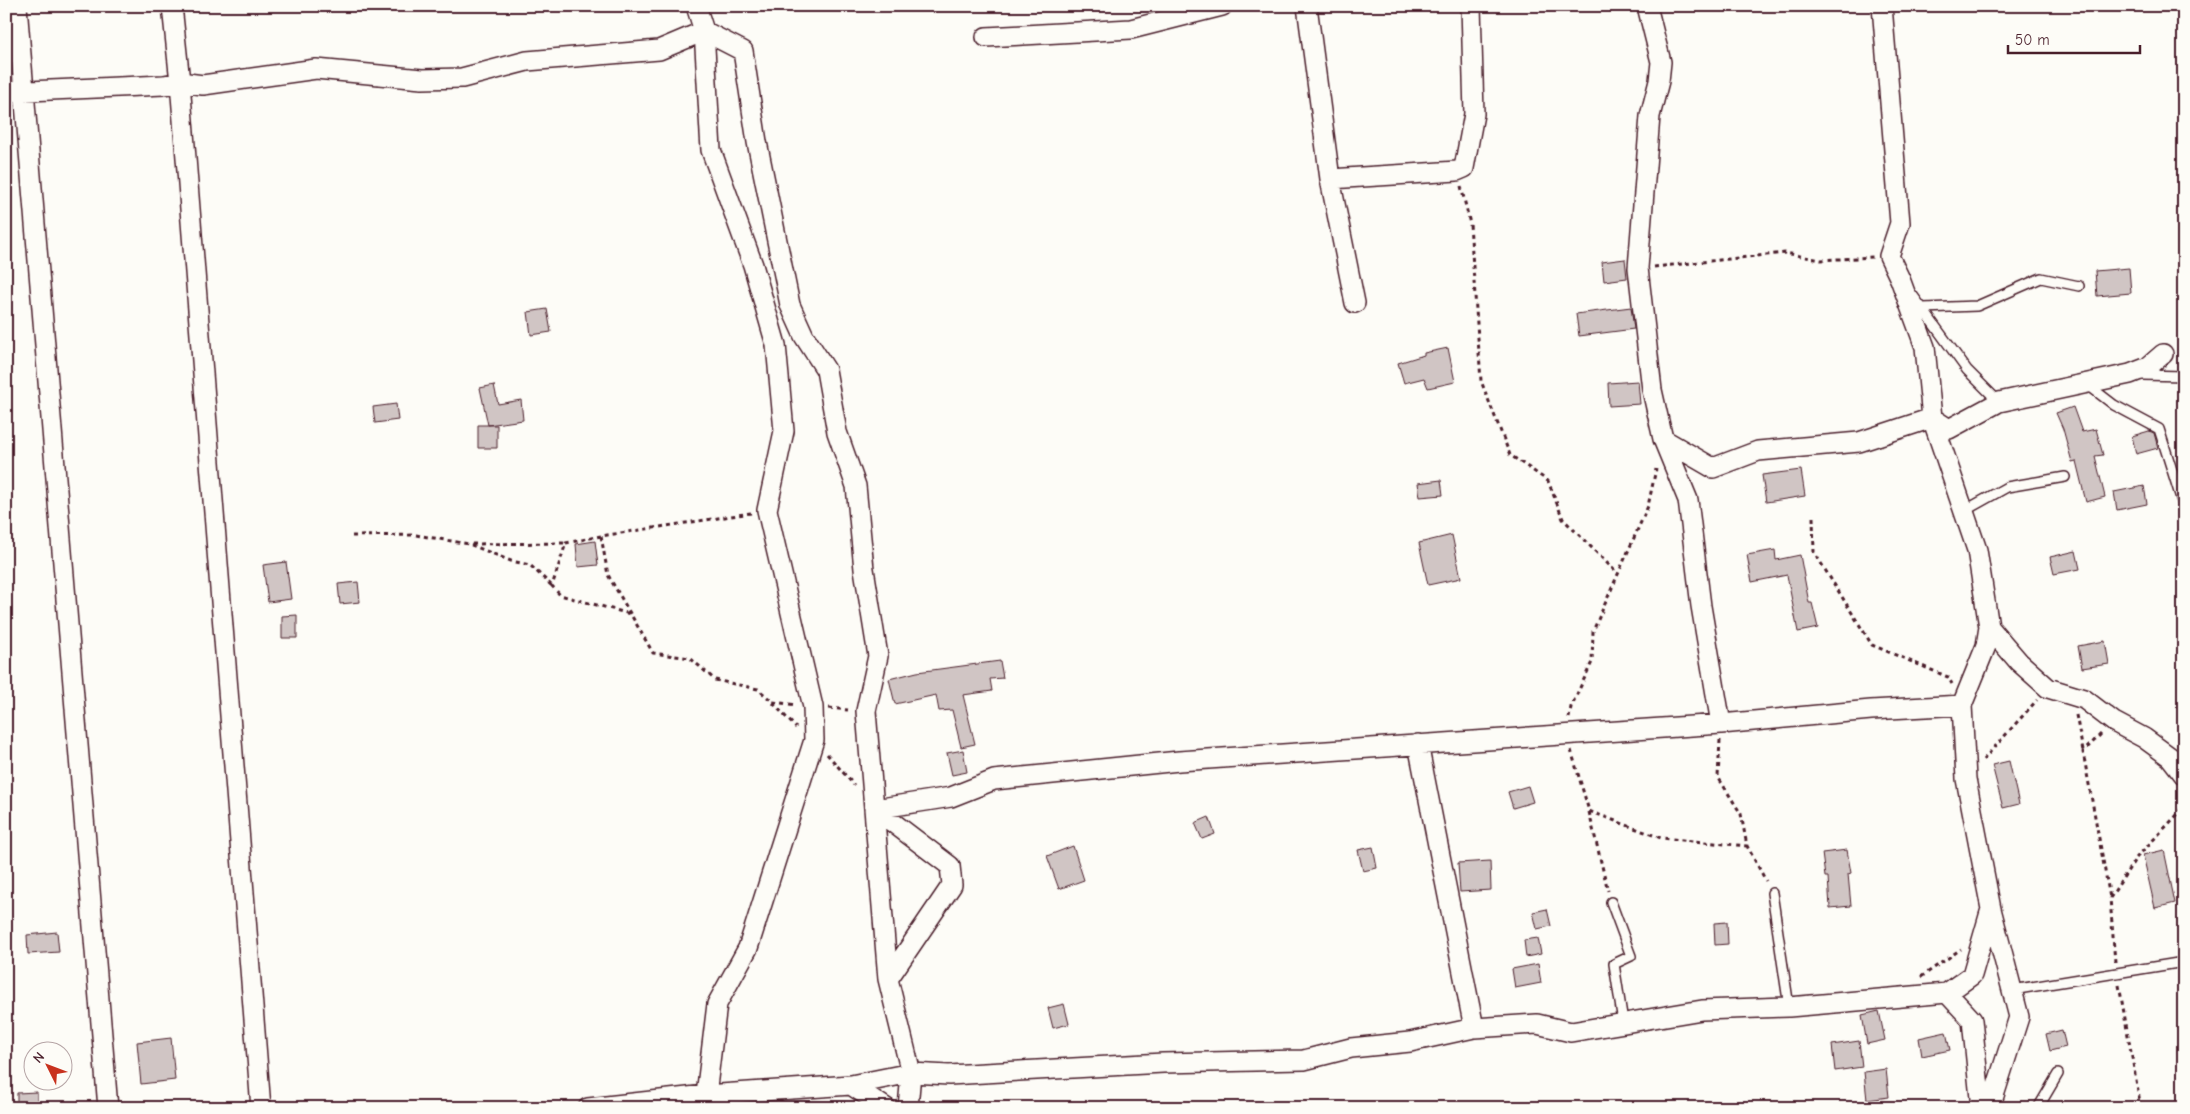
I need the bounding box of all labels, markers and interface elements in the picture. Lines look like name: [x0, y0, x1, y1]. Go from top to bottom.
scale bar: [2008, 22, 2140, 54]
text: 50 m: [2015, 31, 2050, 49]
north arrow: [22, 1042, 72, 1092]
text: N: [29, 1049, 48, 1067]

